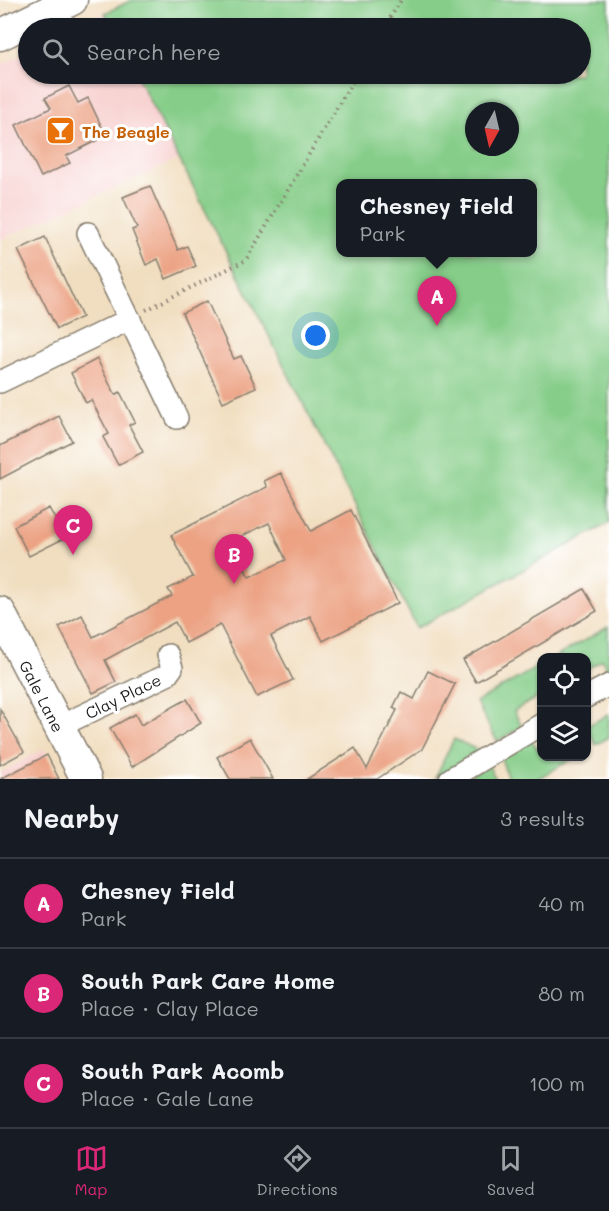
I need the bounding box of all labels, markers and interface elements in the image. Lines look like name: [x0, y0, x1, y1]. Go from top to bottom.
search box: [18, 18, 591, 84]
icon: search: [39, 35, 72, 68]
text: Search here: [87, 37, 221, 66]
north arrow: [465, 102, 519, 156]
bar icon: The Beagle: [45, 115, 77, 147]
place label: The Beagle: [82, 121, 170, 142]
popup: [336, 179, 537, 257]
text: Chesney Field: [360, 191, 513, 220]
text: Park: [360, 220, 405, 246]
pin: A: [418, 276, 456, 326]
your location: [301, 321, 330, 350]
pin: C: [54, 506, 92, 555]
pin: B: [214, 534, 254, 584]
map controls: [537, 653, 591, 761]
button: locate: [537, 653, 591, 707]
street label: Gale Lane: [15, 656, 69, 736]
street label: Clay Place: [82, 669, 164, 723]
button: layers: [537, 707, 591, 761]
text: Nearby: [24, 801, 119, 835]
text: 3 results: [500, 805, 585, 831]
text: Chesney Field: [81, 876, 234, 905]
text: A: [37, 890, 50, 916]
text: 40 m: [539, 890, 585, 916]
text: Park: [81, 905, 126, 931]
text: South Park Care Home: [81, 966, 335, 995]
text: B: [37, 980, 50, 1006]
text: 80 m: [538, 980, 585, 1006]
text: Place · Clay Place: [81, 995, 259, 1021]
text: South Park Acomb: [81, 1056, 284, 1085]
text: C: [36, 1070, 51, 1096]
text: 100 m: [529, 1070, 585, 1096]
text: Place · Gale Lane: [81, 1085, 254, 1111]
tab: Map: [75, 1142, 108, 1199]
tab: Directions: [257, 1142, 338, 1199]
tab: Saved: [487, 1142, 534, 1199]

